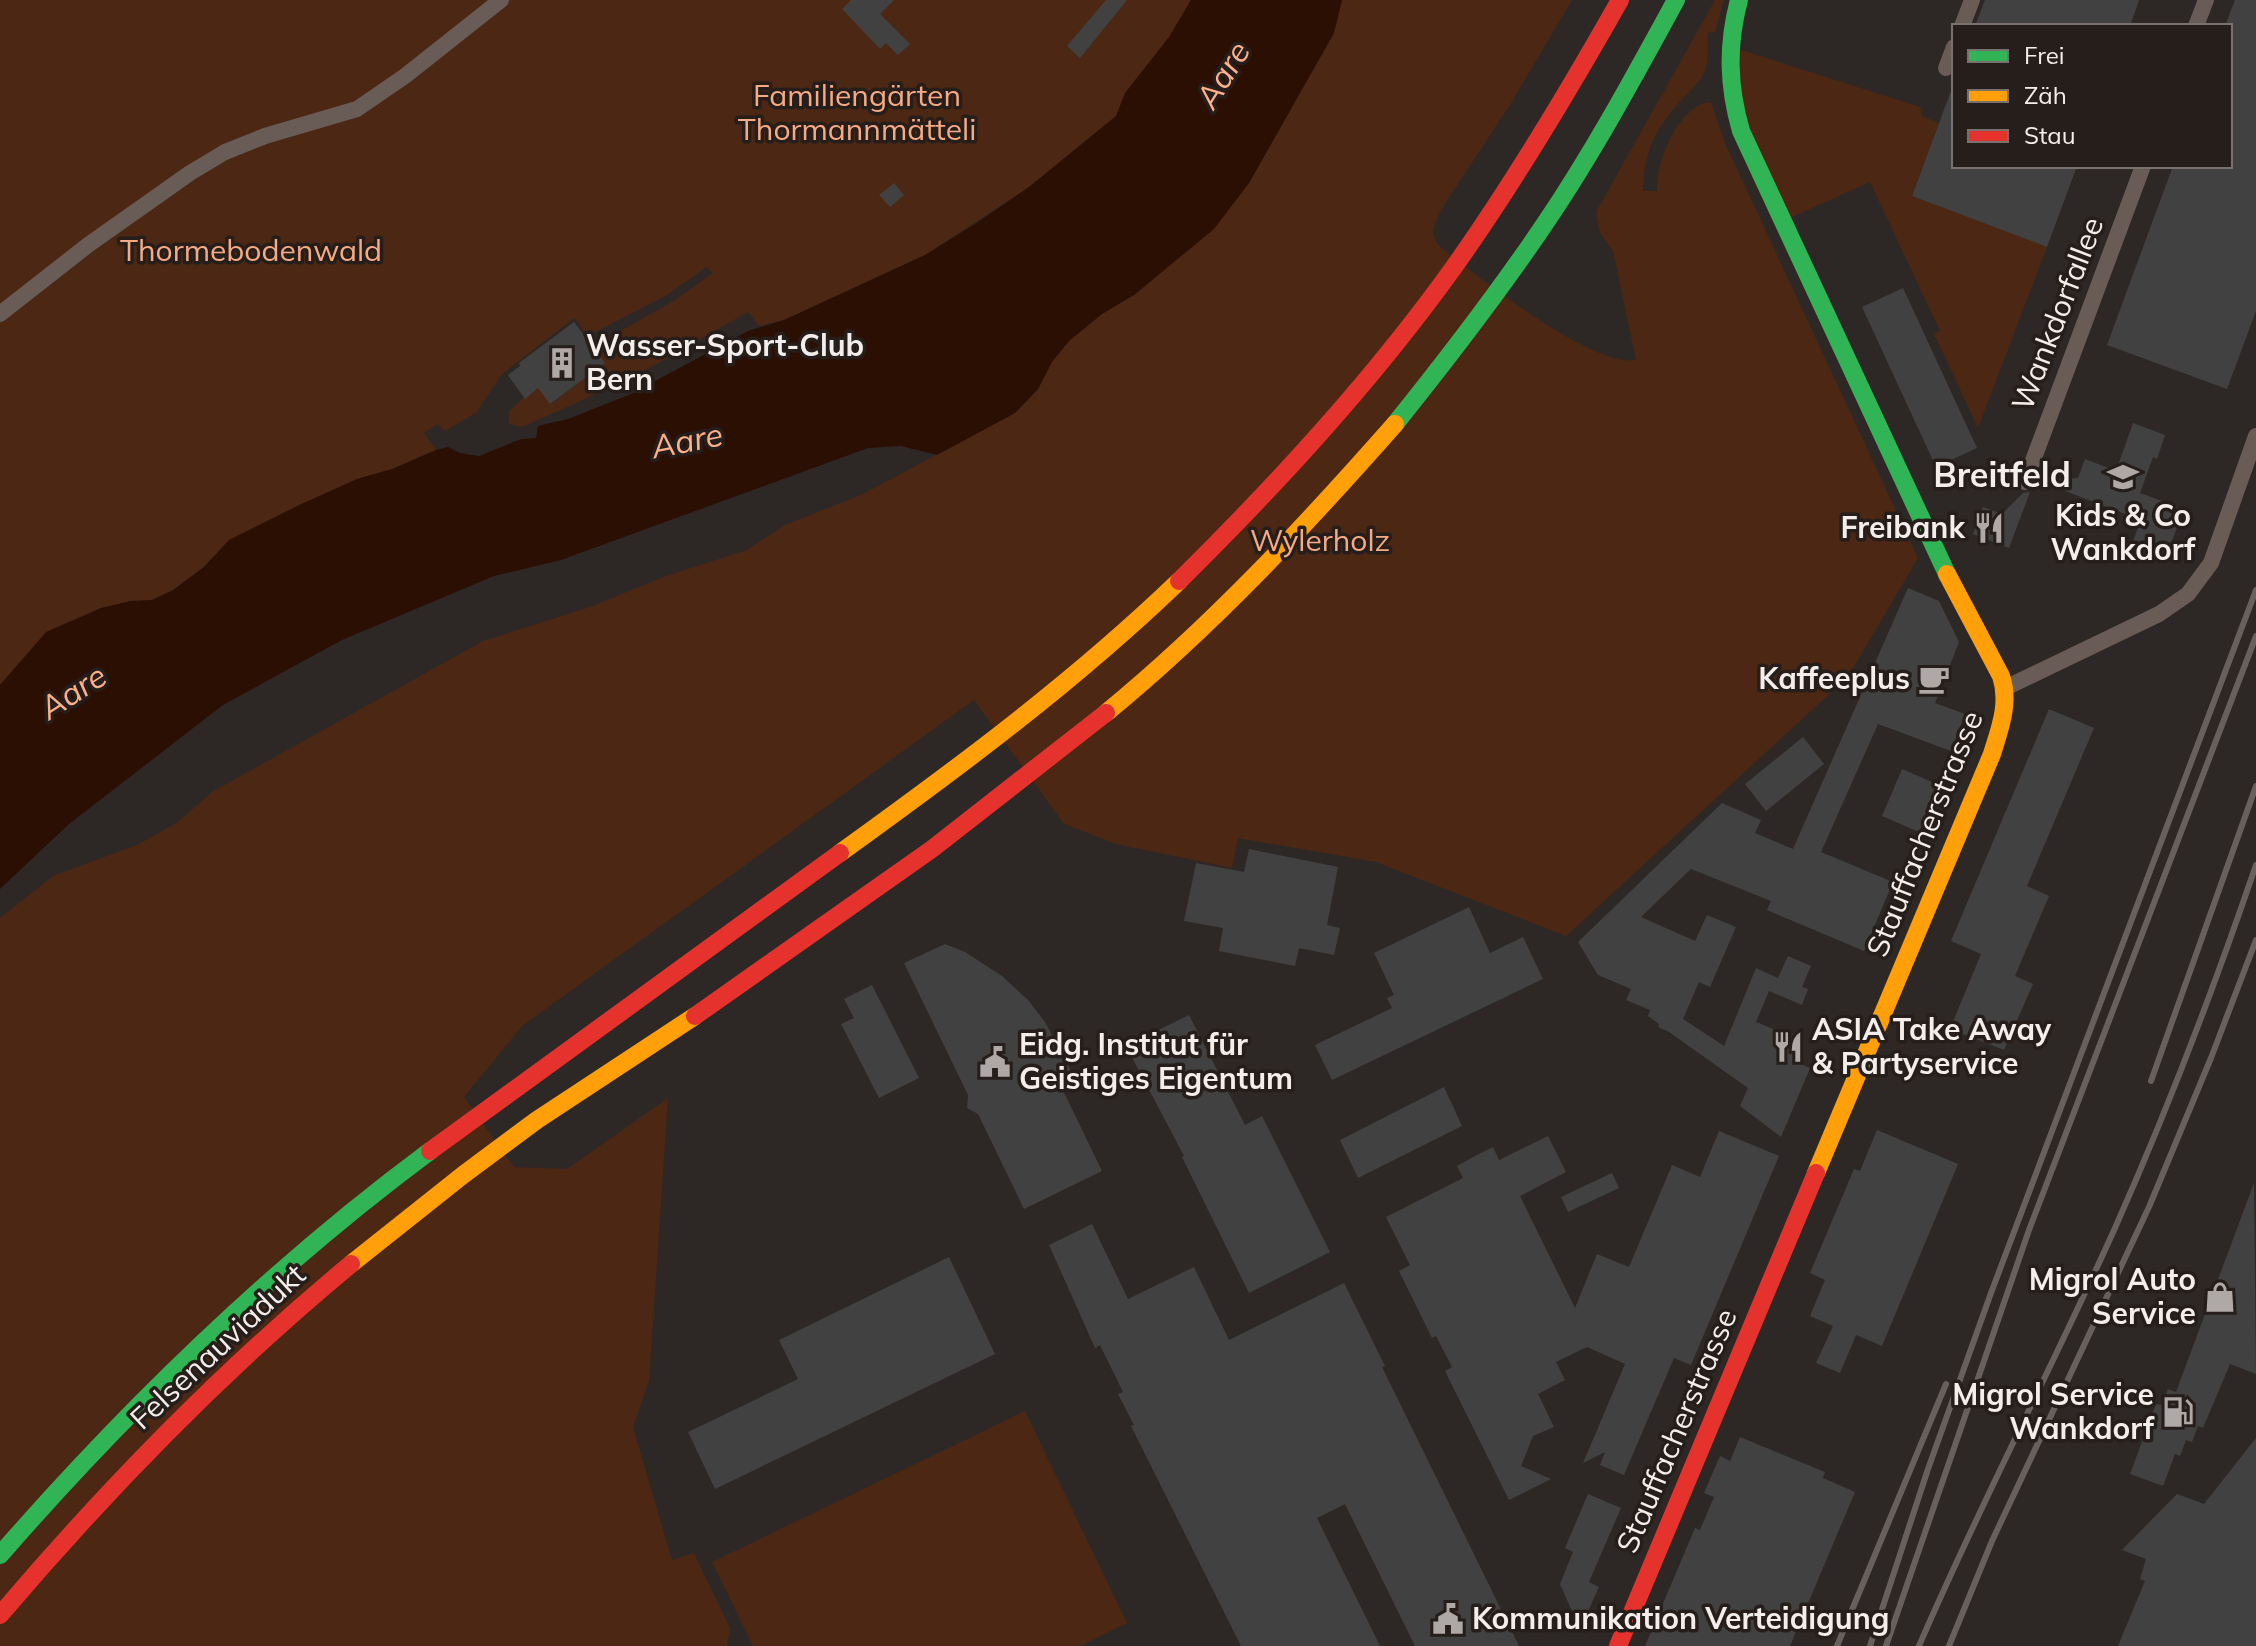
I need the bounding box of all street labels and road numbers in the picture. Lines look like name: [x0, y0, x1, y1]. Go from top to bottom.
street label: Wankdorfallee: [2003, 212, 2111, 416]
street label: Stauffacherstrasse: [1857, 705, 1991, 962]
street label: Felsenauviadukt: [122, 1255, 313, 1437]
street label: Stauffacherstrasse: [1607, 1303, 1745, 1558]

